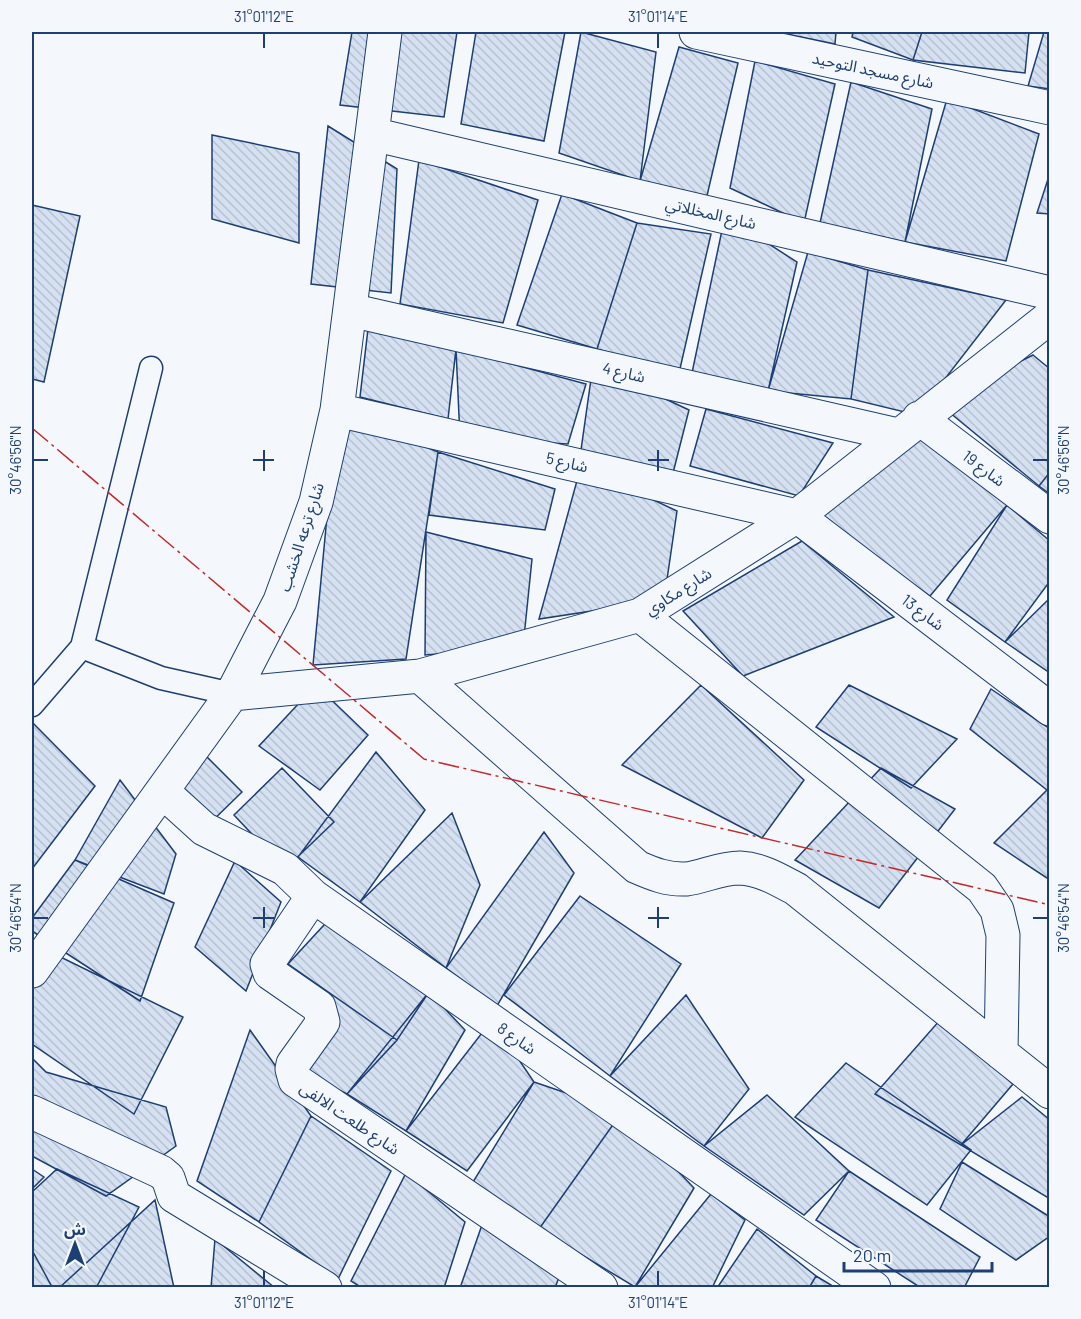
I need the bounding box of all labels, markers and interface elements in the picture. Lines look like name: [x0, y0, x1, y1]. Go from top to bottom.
text: 31°01'12"E: [234, 7, 294, 25]
text: 31°01'14"E: [628, 7, 688, 25]
street label: شارع مسجد التوحيد: [810, 47, 936, 96]
street label: شارع المخللاتي: [663, 193, 758, 236]
street label: شارع 4: [600, 357, 647, 390]
text: 30°46'56"N: [6, 425, 24, 495]
text: 30°46'56"N: [1054, 425, 1072, 495]
street label: شارع 19: [957, 445, 1009, 493]
street label: شارع 5: [543, 447, 590, 479]
street label: شارع ترعه الخشب: [274, 480, 331, 595]
street label: شارع مكاوي: [641, 563, 717, 622]
street label: شارع 13: [896, 589, 948, 637]
text: 30°46'54"N: [6, 883, 24, 953]
text: 30°46'54"N: [1054, 883, 1072, 953]
street label: شارع 8: [492, 1018, 540, 1061]
street label: شارع طلعت الالفى: [295, 1077, 404, 1161]
north arrow: [45, 1214, 105, 1274]
text: ش: [64, 1219, 86, 1239]
scale bar: [844, 1235, 992, 1273]
text: 20 m: [853, 1244, 891, 1266]
text: 31°01'12"E: [234, 1293, 294, 1311]
text: 31°01'14"E: [628, 1293, 688, 1311]

